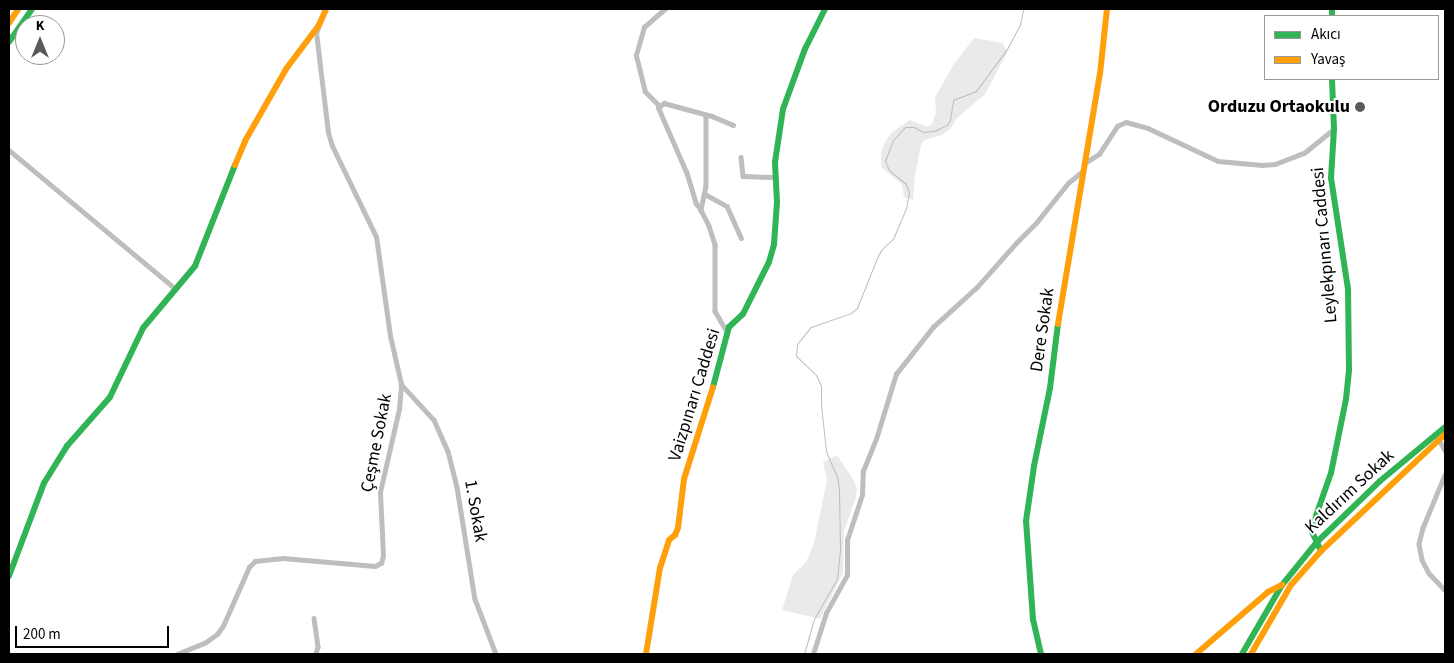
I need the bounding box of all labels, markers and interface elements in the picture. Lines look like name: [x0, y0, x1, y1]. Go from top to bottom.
north arrow: [15, 15, 65, 65]
legend: [1264, 15, 1439, 80]
text: K: [36, 16, 44, 36]
text: Akıcı: [1311, 24, 1341, 45]
text: Yavaş: [1311, 49, 1345, 70]
place label: Orduzu Ortaokulu: [1208, 96, 1350, 118]
marker: Orduzu Ortaokulu: [1354, 101, 1366, 113]
street label: Leylekpınarı Caddesi: [1307, 166, 1343, 324]
street label: Dere Sokak: [1026, 287, 1060, 373]
street label: Vaizpınarı Caddesi: [665, 326, 725, 464]
street label: Çeşme Sokak: [357, 392, 397, 494]
street label: Kaldırım Sokak: [1301, 445, 1399, 539]
street label: 1. Sokak: [459, 478, 491, 544]
scale bar: [18, 616, 171, 648]
text: 200 m: [23, 624, 61, 645]

